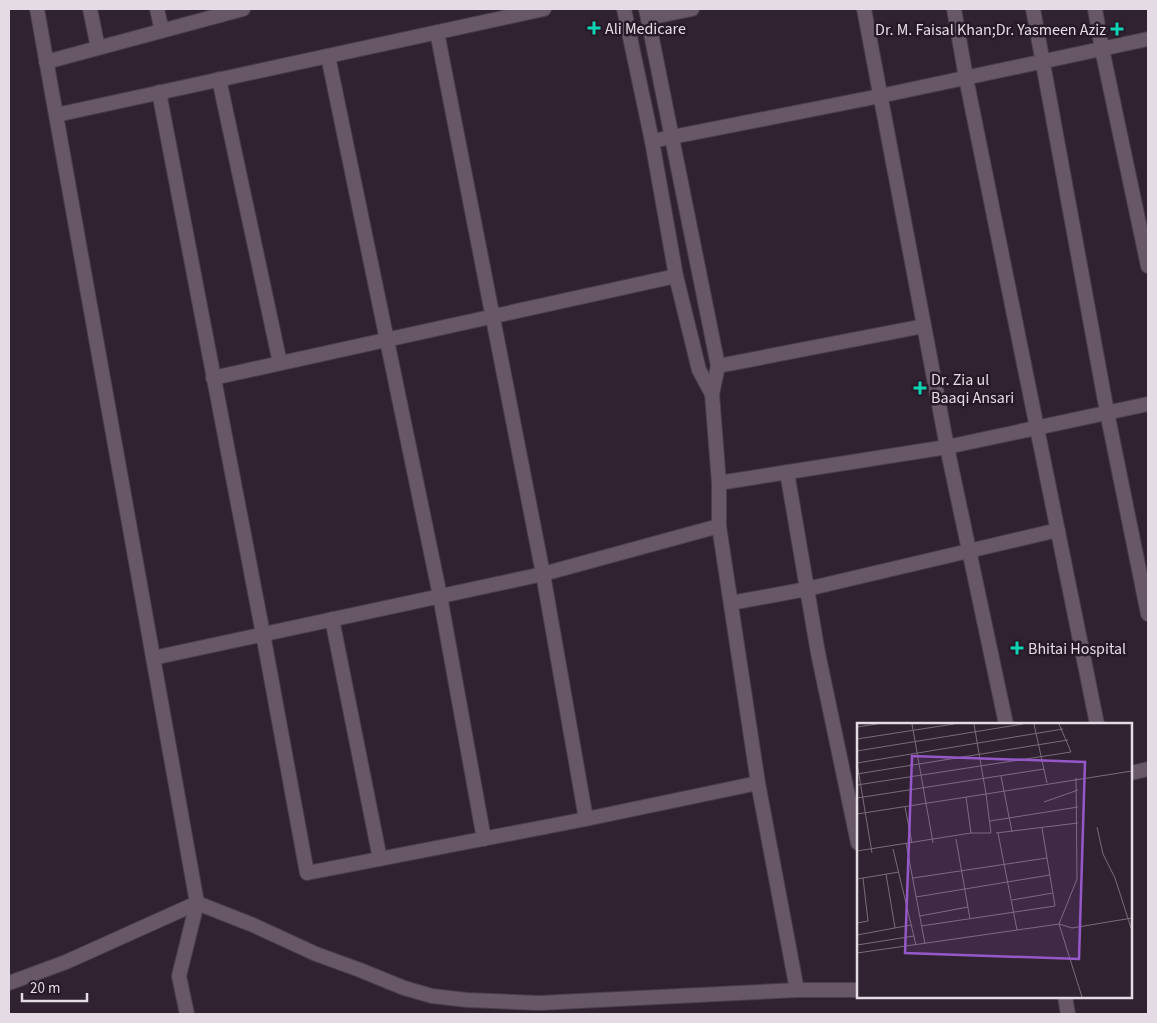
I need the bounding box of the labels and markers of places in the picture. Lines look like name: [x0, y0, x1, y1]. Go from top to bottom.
place label: Ali Medicare: [605, 18, 686, 40]
place label: Dr. M. Faisal Khan;Dr. Yasmeen Aziz: [875, 19, 1106, 41]
marker: Ali Medicare: [587, 21, 601, 35]
marker: Dr. M. Faisal Khan;Dr. Yasmeen Aziz: [1110, 22, 1124, 36]
place label: Dr. Zia ul Baaqi Ansari: [931, 369, 1014, 409]
marker: Dr. Zia ul Baaqi Ansari: [913, 381, 927, 395]
place label: Bhitai Hospital: [1028, 638, 1126, 660]
marker: Bhitai Hospital: [1010, 641, 1024, 655]

